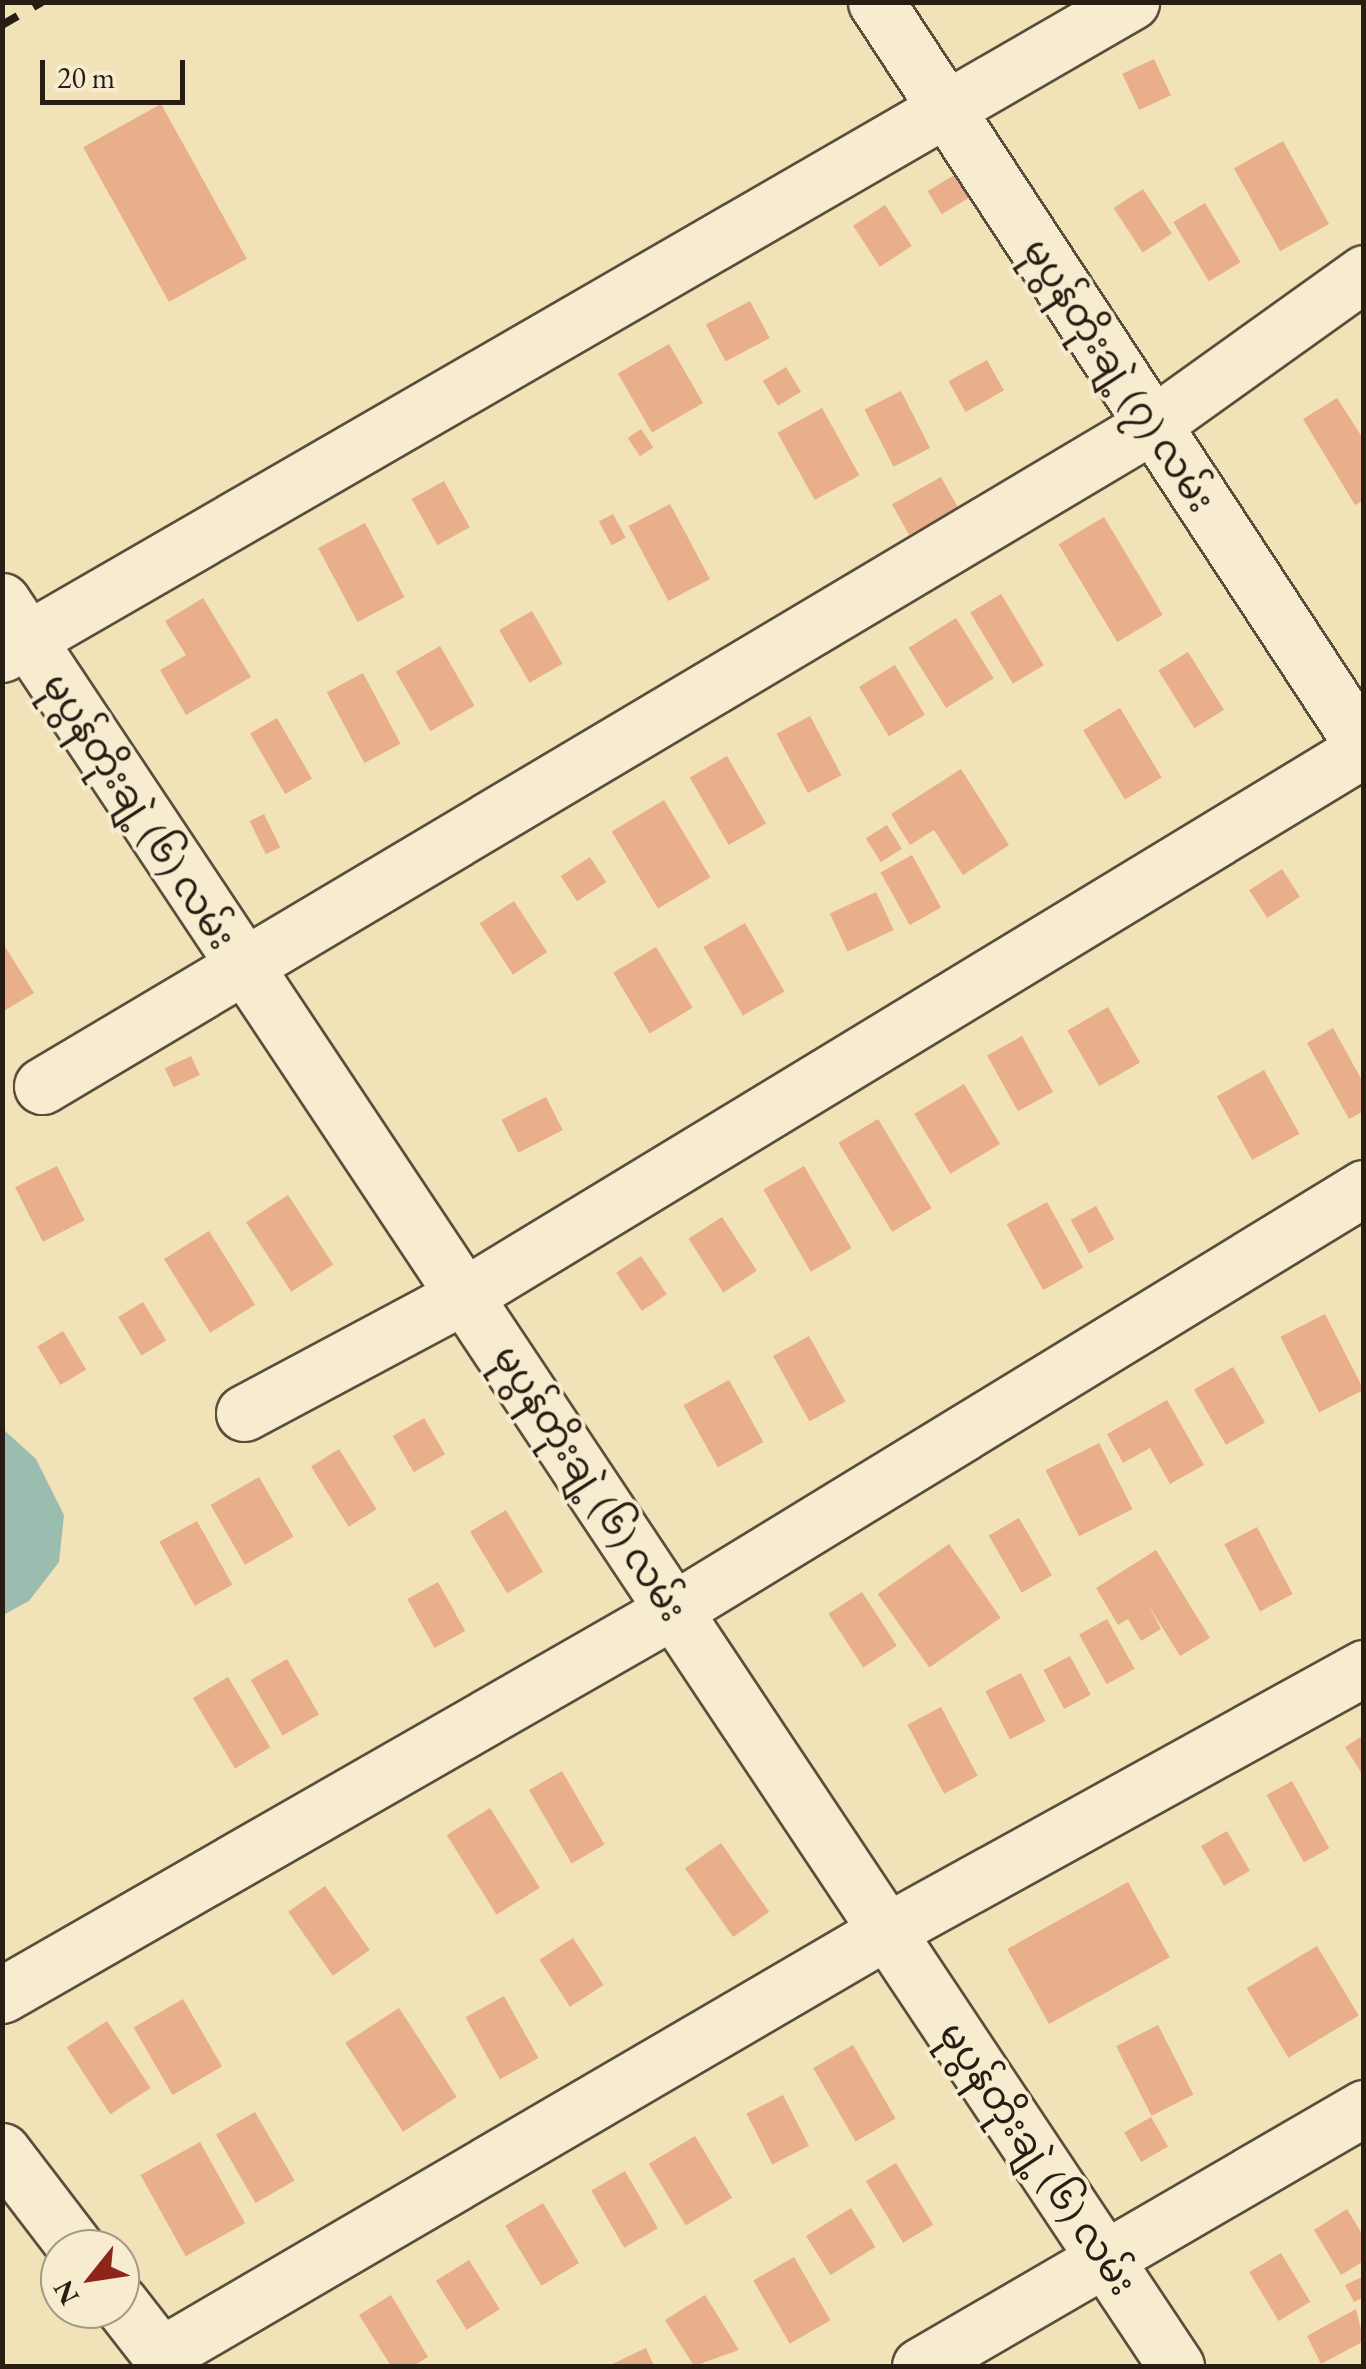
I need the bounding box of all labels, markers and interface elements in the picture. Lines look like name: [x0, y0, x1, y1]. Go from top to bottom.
scale bar: [45, 40, 190, 102]
text: 20 m: [57, 58, 115, 97]
street label: မုပွန်တိုးချဲ့ (၇) လမ်း: [1013, 230, 1225, 520]
street label: မုပွန်တိုးချဲ့ (၆) လမ်း: [33, 664, 245, 958]
street label: မုပွန်တိုးချဲ့ (၆) လမ်း: [484, 1336, 696, 1630]
street label: မုပွန်တိုးချဲ့ (၆) လမ်း: [930, 2013, 1146, 2303]
north arrow: [40, 2229, 140, 2329]
text: N: [44, 2274, 87, 2312]

